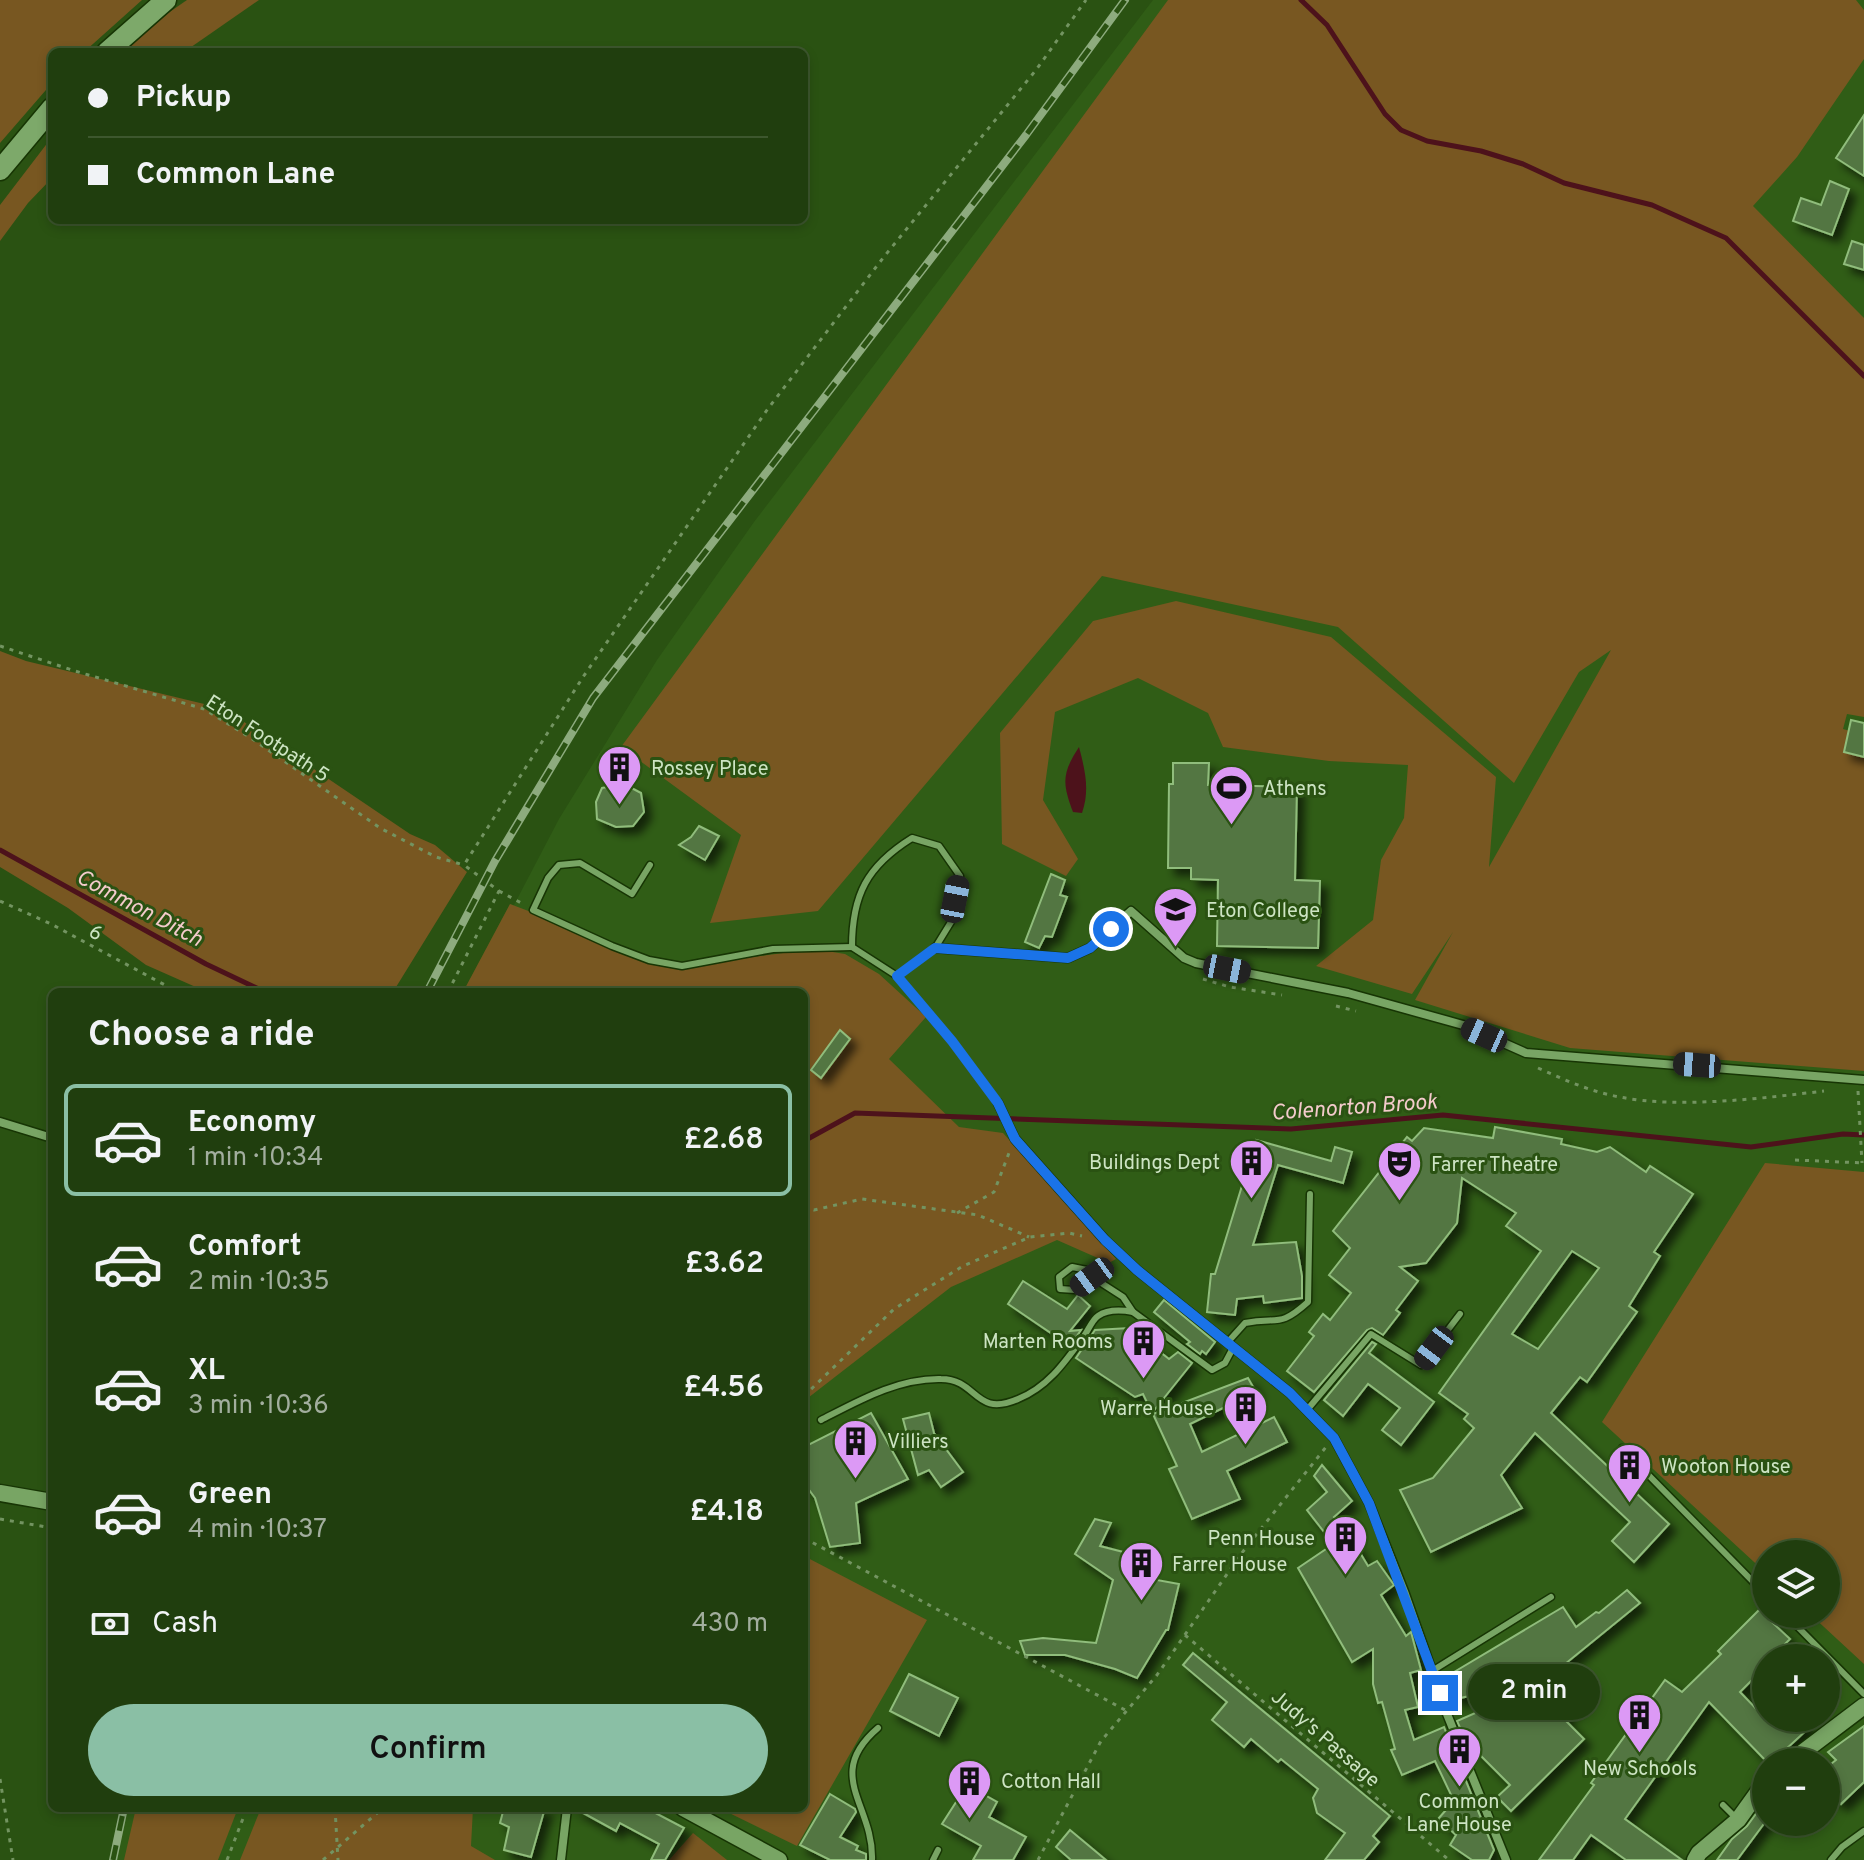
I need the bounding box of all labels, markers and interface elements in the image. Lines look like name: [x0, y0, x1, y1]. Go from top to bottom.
text: Pickup: [136, 80, 231, 117]
text: Common Lane: [136, 157, 335, 194]
street label: Eton Footpath 5: [200, 690, 334, 789]
building icon: Rossey Place: [596, 744, 644, 807]
place label: Rossey Place: [651, 757, 769, 783]
sports icon: Athens: [1208, 764, 1256, 827]
place label: Athens: [1263, 777, 1327, 803]
water label: Common Ditch: [71, 865, 207, 954]
car: [939, 873, 971, 925]
school or university icon: Eton College: [1151, 886, 1199, 949]
place label: Eton College: [1206, 899, 1320, 925]
route start: [1093, 911, 1129, 947]
street label: 6: [84, 919, 106, 948]
car: [1201, 953, 1253, 985]
text: Choose a ride: [88, 1013, 314, 1059]
car: [1457, 1014, 1511, 1056]
car: [1672, 1051, 1722, 1079]
water label: Colenorton Brook: [1270, 1089, 1439, 1128]
icon: car: [92, 1104, 164, 1176]
text: Economy: [188, 1105, 316, 1142]
text: £2.68: [684, 1122, 764, 1159]
building icon: Buildings Dept: [1227, 1138, 1275, 1201]
theatre icon: Farrer Theatre: [1376, 1140, 1424, 1203]
text: 1 min · 10:34: [188, 1142, 323, 1175]
place label: Buildings Dept: [1089, 1151, 1220, 1177]
place label: Farrer Theatre: [1431, 1153, 1558, 1179]
icon: car: [92, 1228, 164, 1300]
text: Comfort: [188, 1229, 301, 1266]
text: £3.62: [685, 1246, 764, 1283]
car: [1066, 1253, 1118, 1301]
text: 2 min · 10:35: [188, 1266, 330, 1299]
building icon: Marten Rooms: [1120, 1317, 1168, 1380]
car: [1410, 1322, 1458, 1374]
place label: Marten Rooms: [983, 1330, 1113, 1356]
icon: car: [92, 1352, 164, 1424]
text: XL: [188, 1353, 225, 1390]
text: £4.56: [683, 1370, 764, 1407]
building icon: Warre House: [1221, 1384, 1269, 1447]
text: 3 min · 10:36: [188, 1390, 329, 1423]
place label: Warre House: [1100, 1397, 1214, 1423]
building icon: Villiers: [832, 1417, 880, 1480]
place label: Villiers: [887, 1430, 949, 1456]
building icon: Wooton House: [1606, 1442, 1654, 1505]
place label: Wooton House: [1661, 1455, 1791, 1481]
icon: car: [92, 1476, 164, 1548]
text: Green: [188, 1477, 272, 1514]
text: £4.18: [689, 1494, 764, 1531]
text: 4 min · 10:37: [188, 1514, 327, 1547]
building icon: Penn House: [1322, 1514, 1370, 1577]
place label: Penn House: [1208, 1527, 1315, 1553]
building icon: Farrer House: [1117, 1540, 1165, 1603]
map controls: [1752, 1540, 1840, 1836]
button: layers: [1752, 1540, 1840, 1628]
place label: Farrer House: [1172, 1553, 1287, 1579]
icon: cash: [88, 1602, 132, 1646]
text: Cash: [152, 1606, 218, 1643]
text: 430 m: [692, 1608, 768, 1641]
button: +: [1752, 1644, 1840, 1732]
callout: 2 min: [1468, 1665, 1600, 1721]
route end: [1422, 1675, 1458, 1711]
text: 2 min: [1500, 1675, 1568, 1708]
street label: Judy's Passage: [1265, 1685, 1385, 1794]
building icon: New Schools: [1616, 1692, 1664, 1755]
button: Confirm: [88, 1704, 768, 1796]
building icon: Common Lane House: [1435, 1725, 1483, 1788]
button: −: [1752, 1748, 1840, 1836]
building icon: Cotton Hall: [946, 1757, 994, 1820]
place label: New Schools: [1583, 1757, 1697, 1783]
place label: Cotton Hall: [1001, 1770, 1101, 1796]
place label: Common Lane House: [1406, 1790, 1512, 1839]

